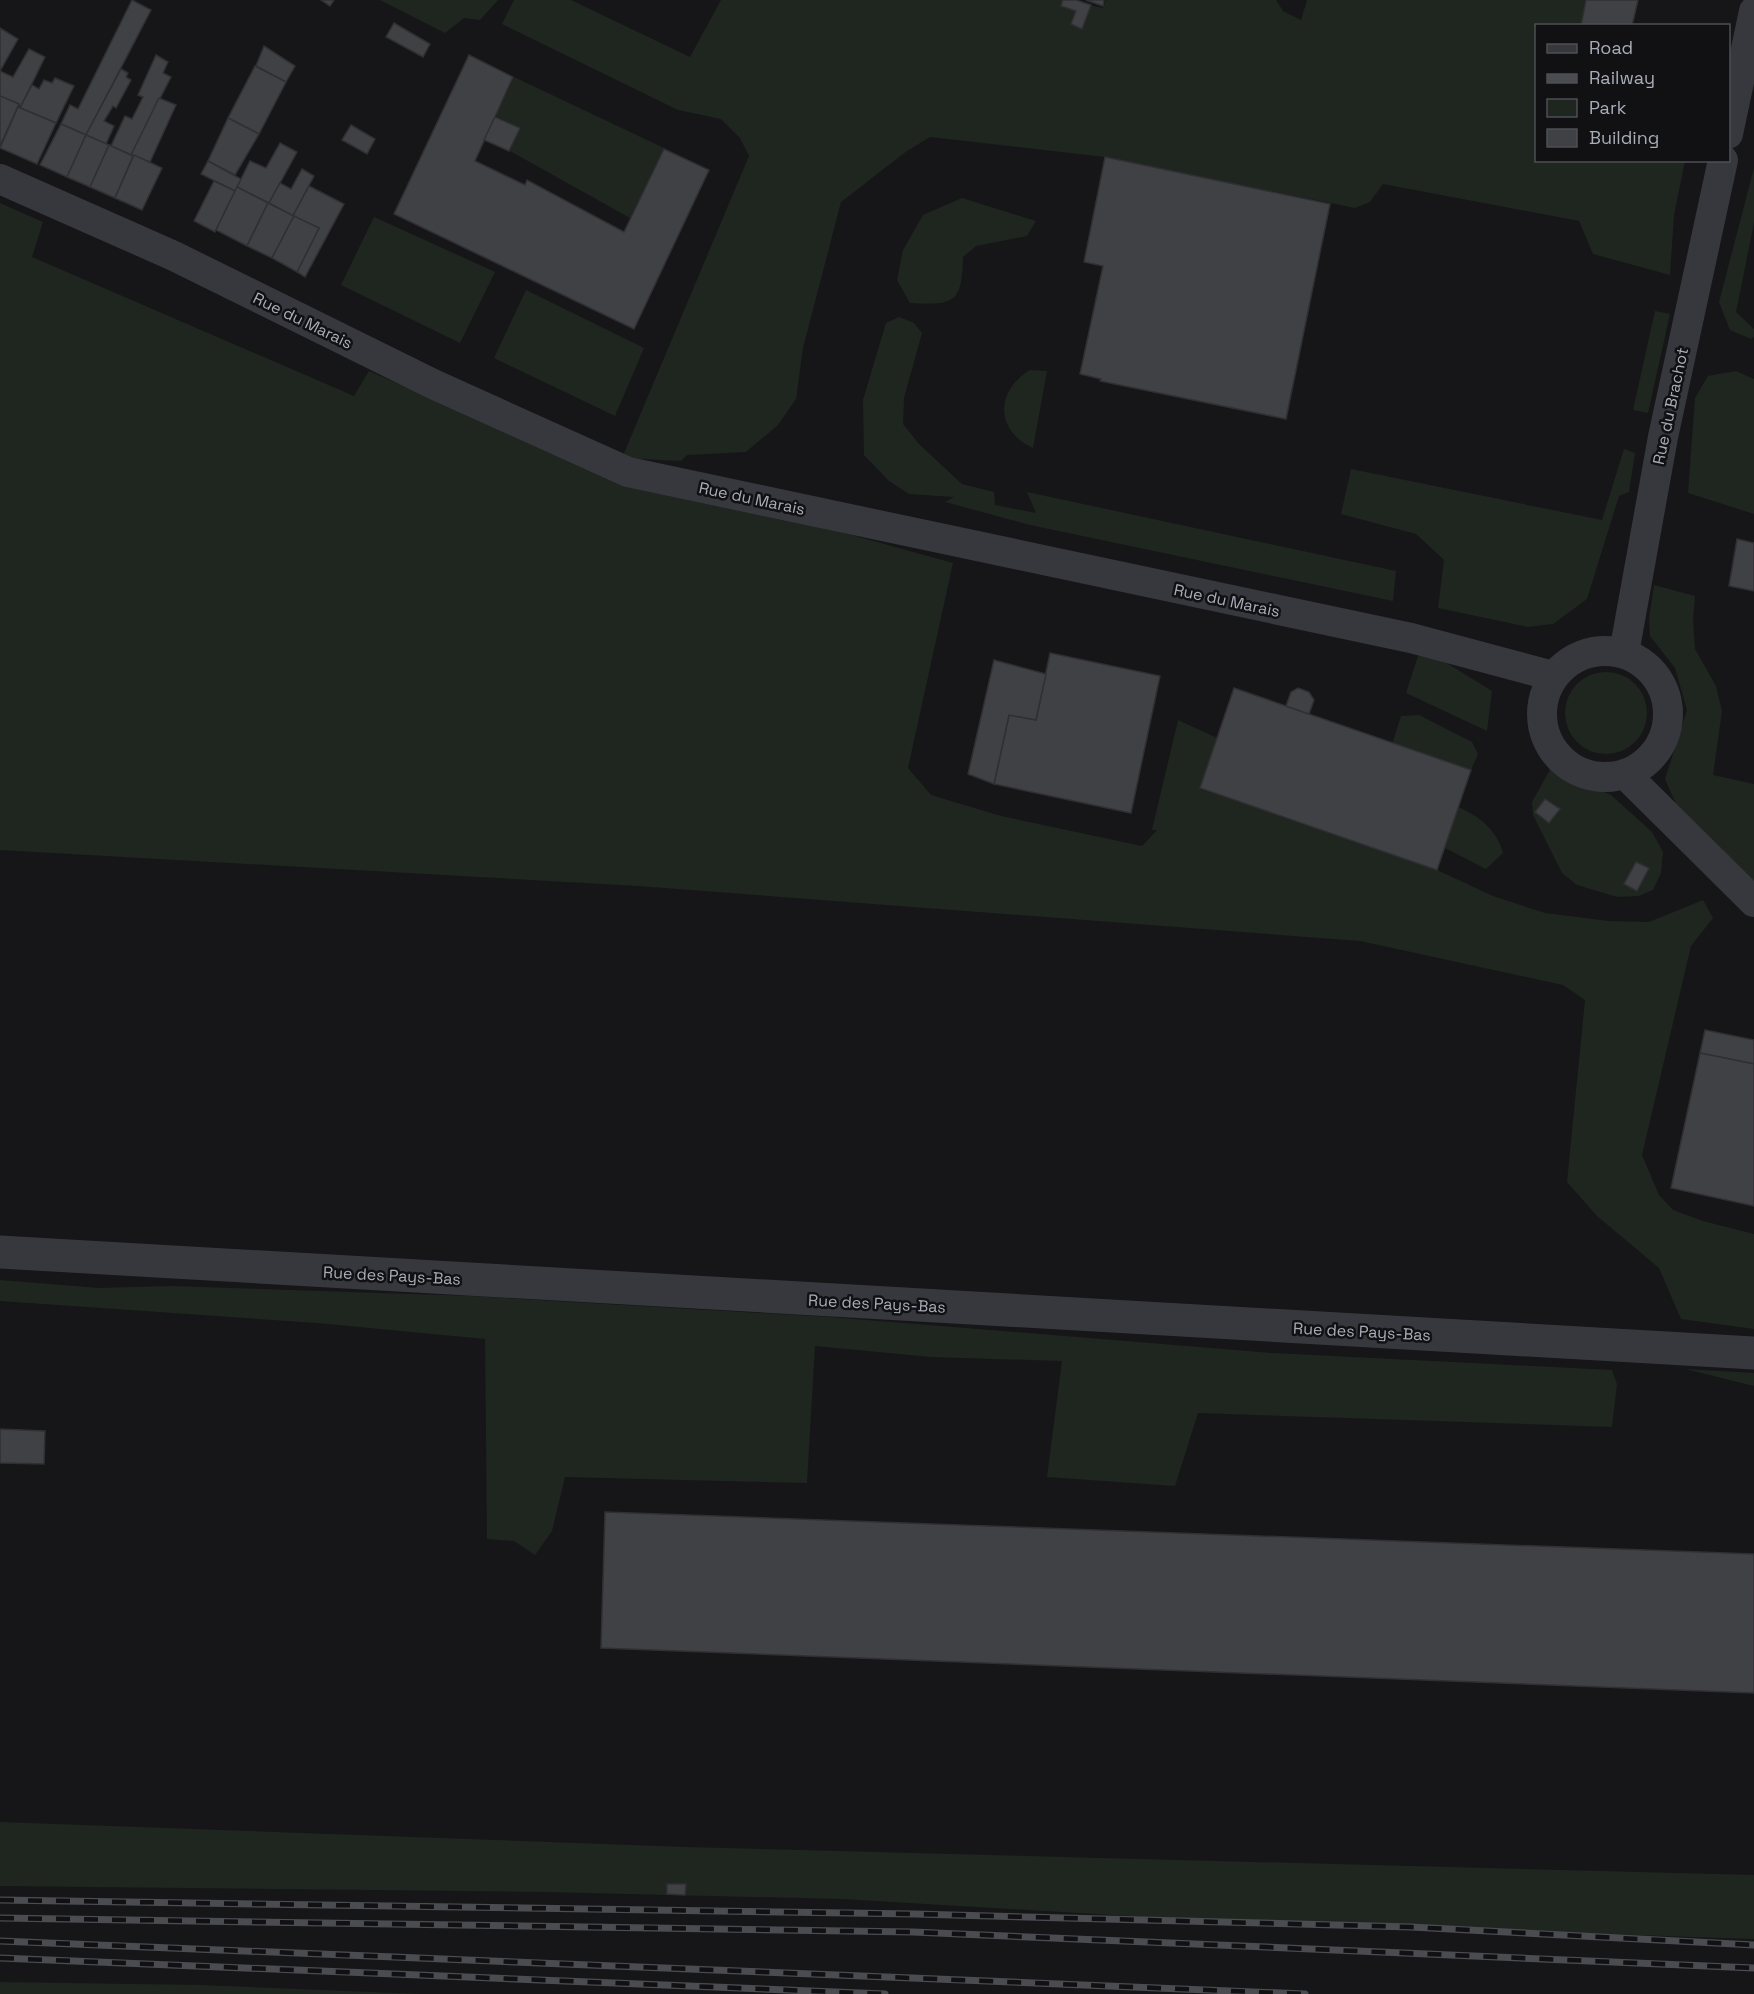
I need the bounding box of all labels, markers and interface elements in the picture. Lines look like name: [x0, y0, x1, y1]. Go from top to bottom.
legend: [1535, 24, 1730, 162]
text: Road: [1589, 36, 1633, 59]
text: Railway: [1589, 66, 1655, 89]
text: Park: [1589, 96, 1627, 119]
text: Building: [1589, 126, 1659, 149]
street label: Rue du Marais: [250, 287, 356, 354]
street label: Rue du Brachot: [1648, 346, 1693, 467]
street label: Rue du Marais: [697, 477, 807, 520]
street label: Rue du Marais: [1172, 579, 1282, 622]
street label: Rue des Pays-Bas: [323, 1261, 461, 1290]
street label: Rue des Pays-Bas: [808, 1289, 946, 1318]
street label: Rue des Pays-Bas: [1293, 1317, 1431, 1346]

